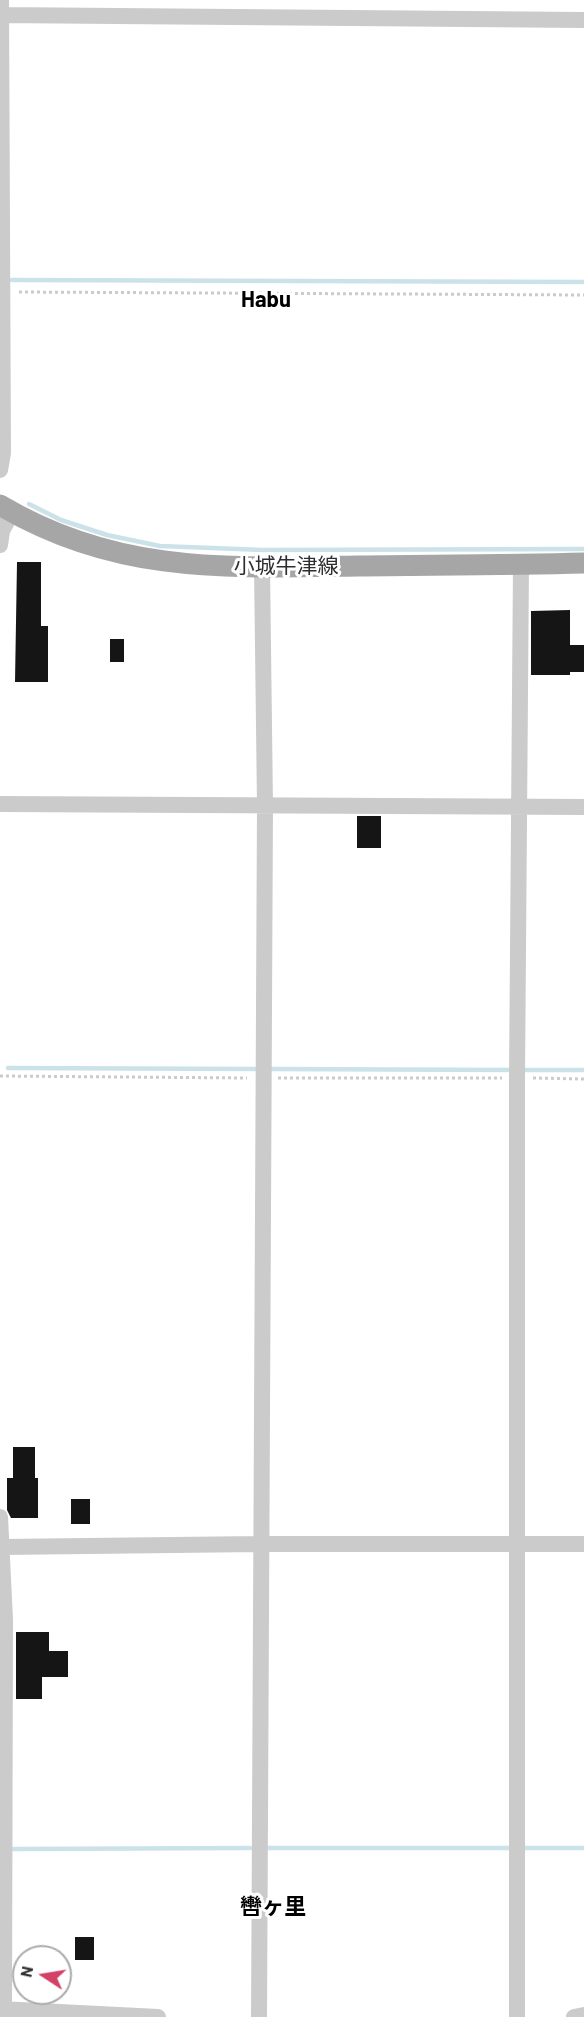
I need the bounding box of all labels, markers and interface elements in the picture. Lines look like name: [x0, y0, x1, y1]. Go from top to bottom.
district label: Habu: [241, 287, 291, 313]
street label: 小城牛津線: [234, 553, 338, 579]
district label: 轡ヶ里: [240, 1894, 306, 1920]
north arrow: [12, 1945, 72, 2005]
text: N: [15, 1964, 36, 1979]

